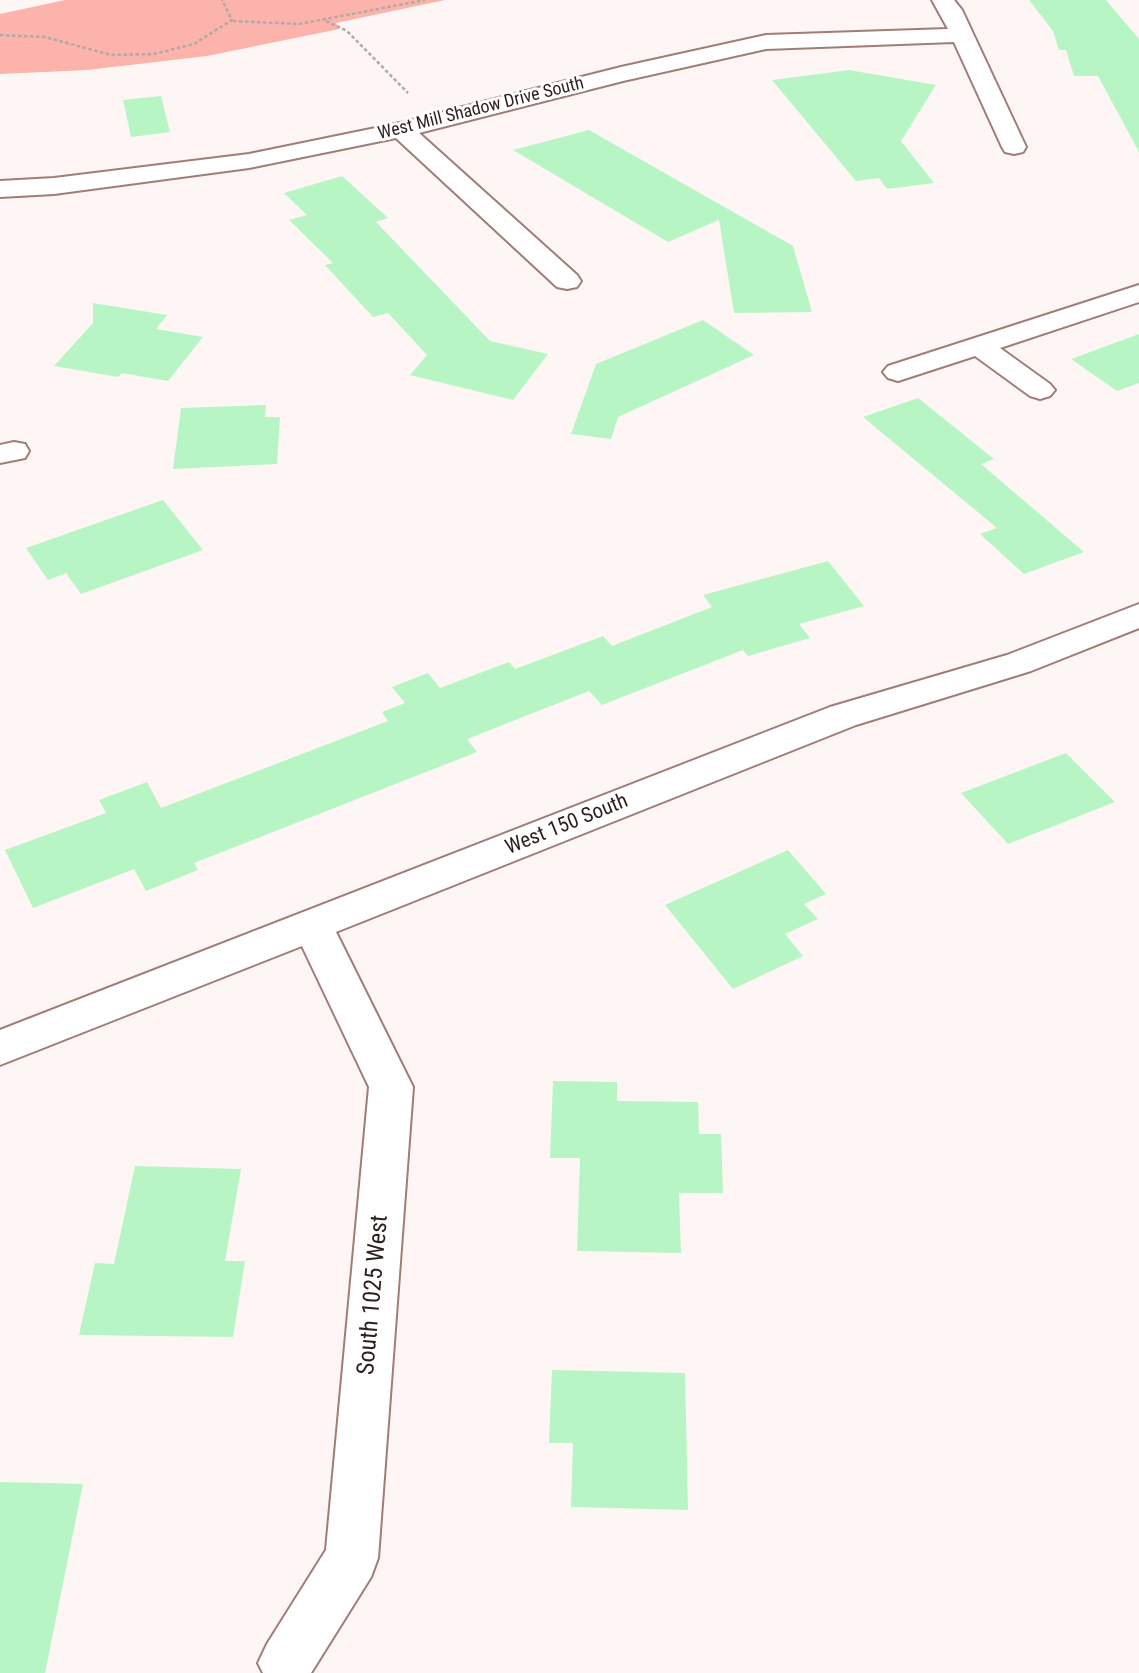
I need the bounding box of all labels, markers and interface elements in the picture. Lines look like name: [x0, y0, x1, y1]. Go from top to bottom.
street label: West Mill Shadow Drive South: [376, 73, 586, 145]
street label: West 150 South: [502, 789, 632, 861]
street label: South 1025 West: [353, 1214, 395, 1376]

